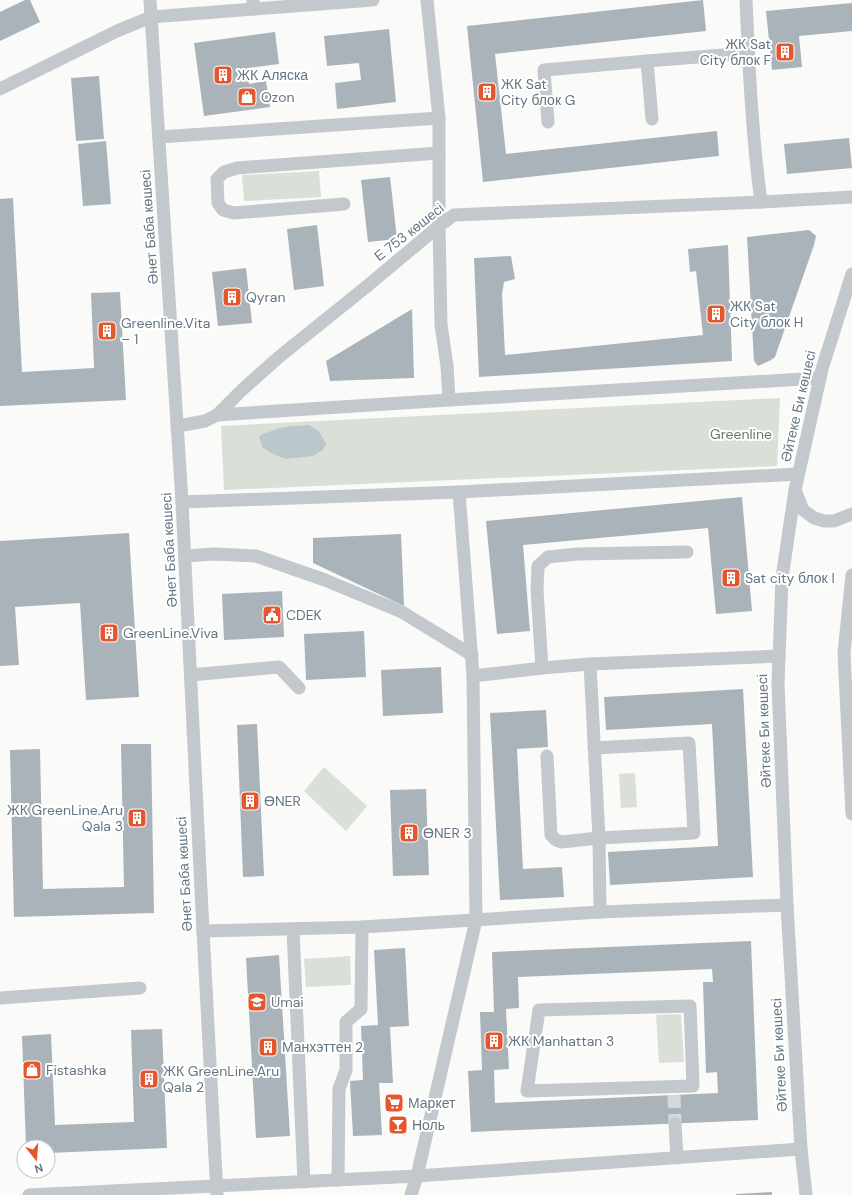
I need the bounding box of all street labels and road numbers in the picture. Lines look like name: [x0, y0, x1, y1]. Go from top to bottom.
street label: Әнет Баба көшесі: [136, 169, 162, 285]
street label: Е 753 көшесі: [370, 199, 448, 265]
street label: Әйтеке Би көшесі: [776, 348, 820, 464]
street label: Әнет Баба көшесі: [157, 492, 181, 608]
street label: Әйтеке Би көшесі: [753, 674, 775, 788]
street label: Әнет Баба көшесі: [172, 816, 196, 932]
street label: Әйтеке Би көшесі: [767, 998, 791, 1112]

